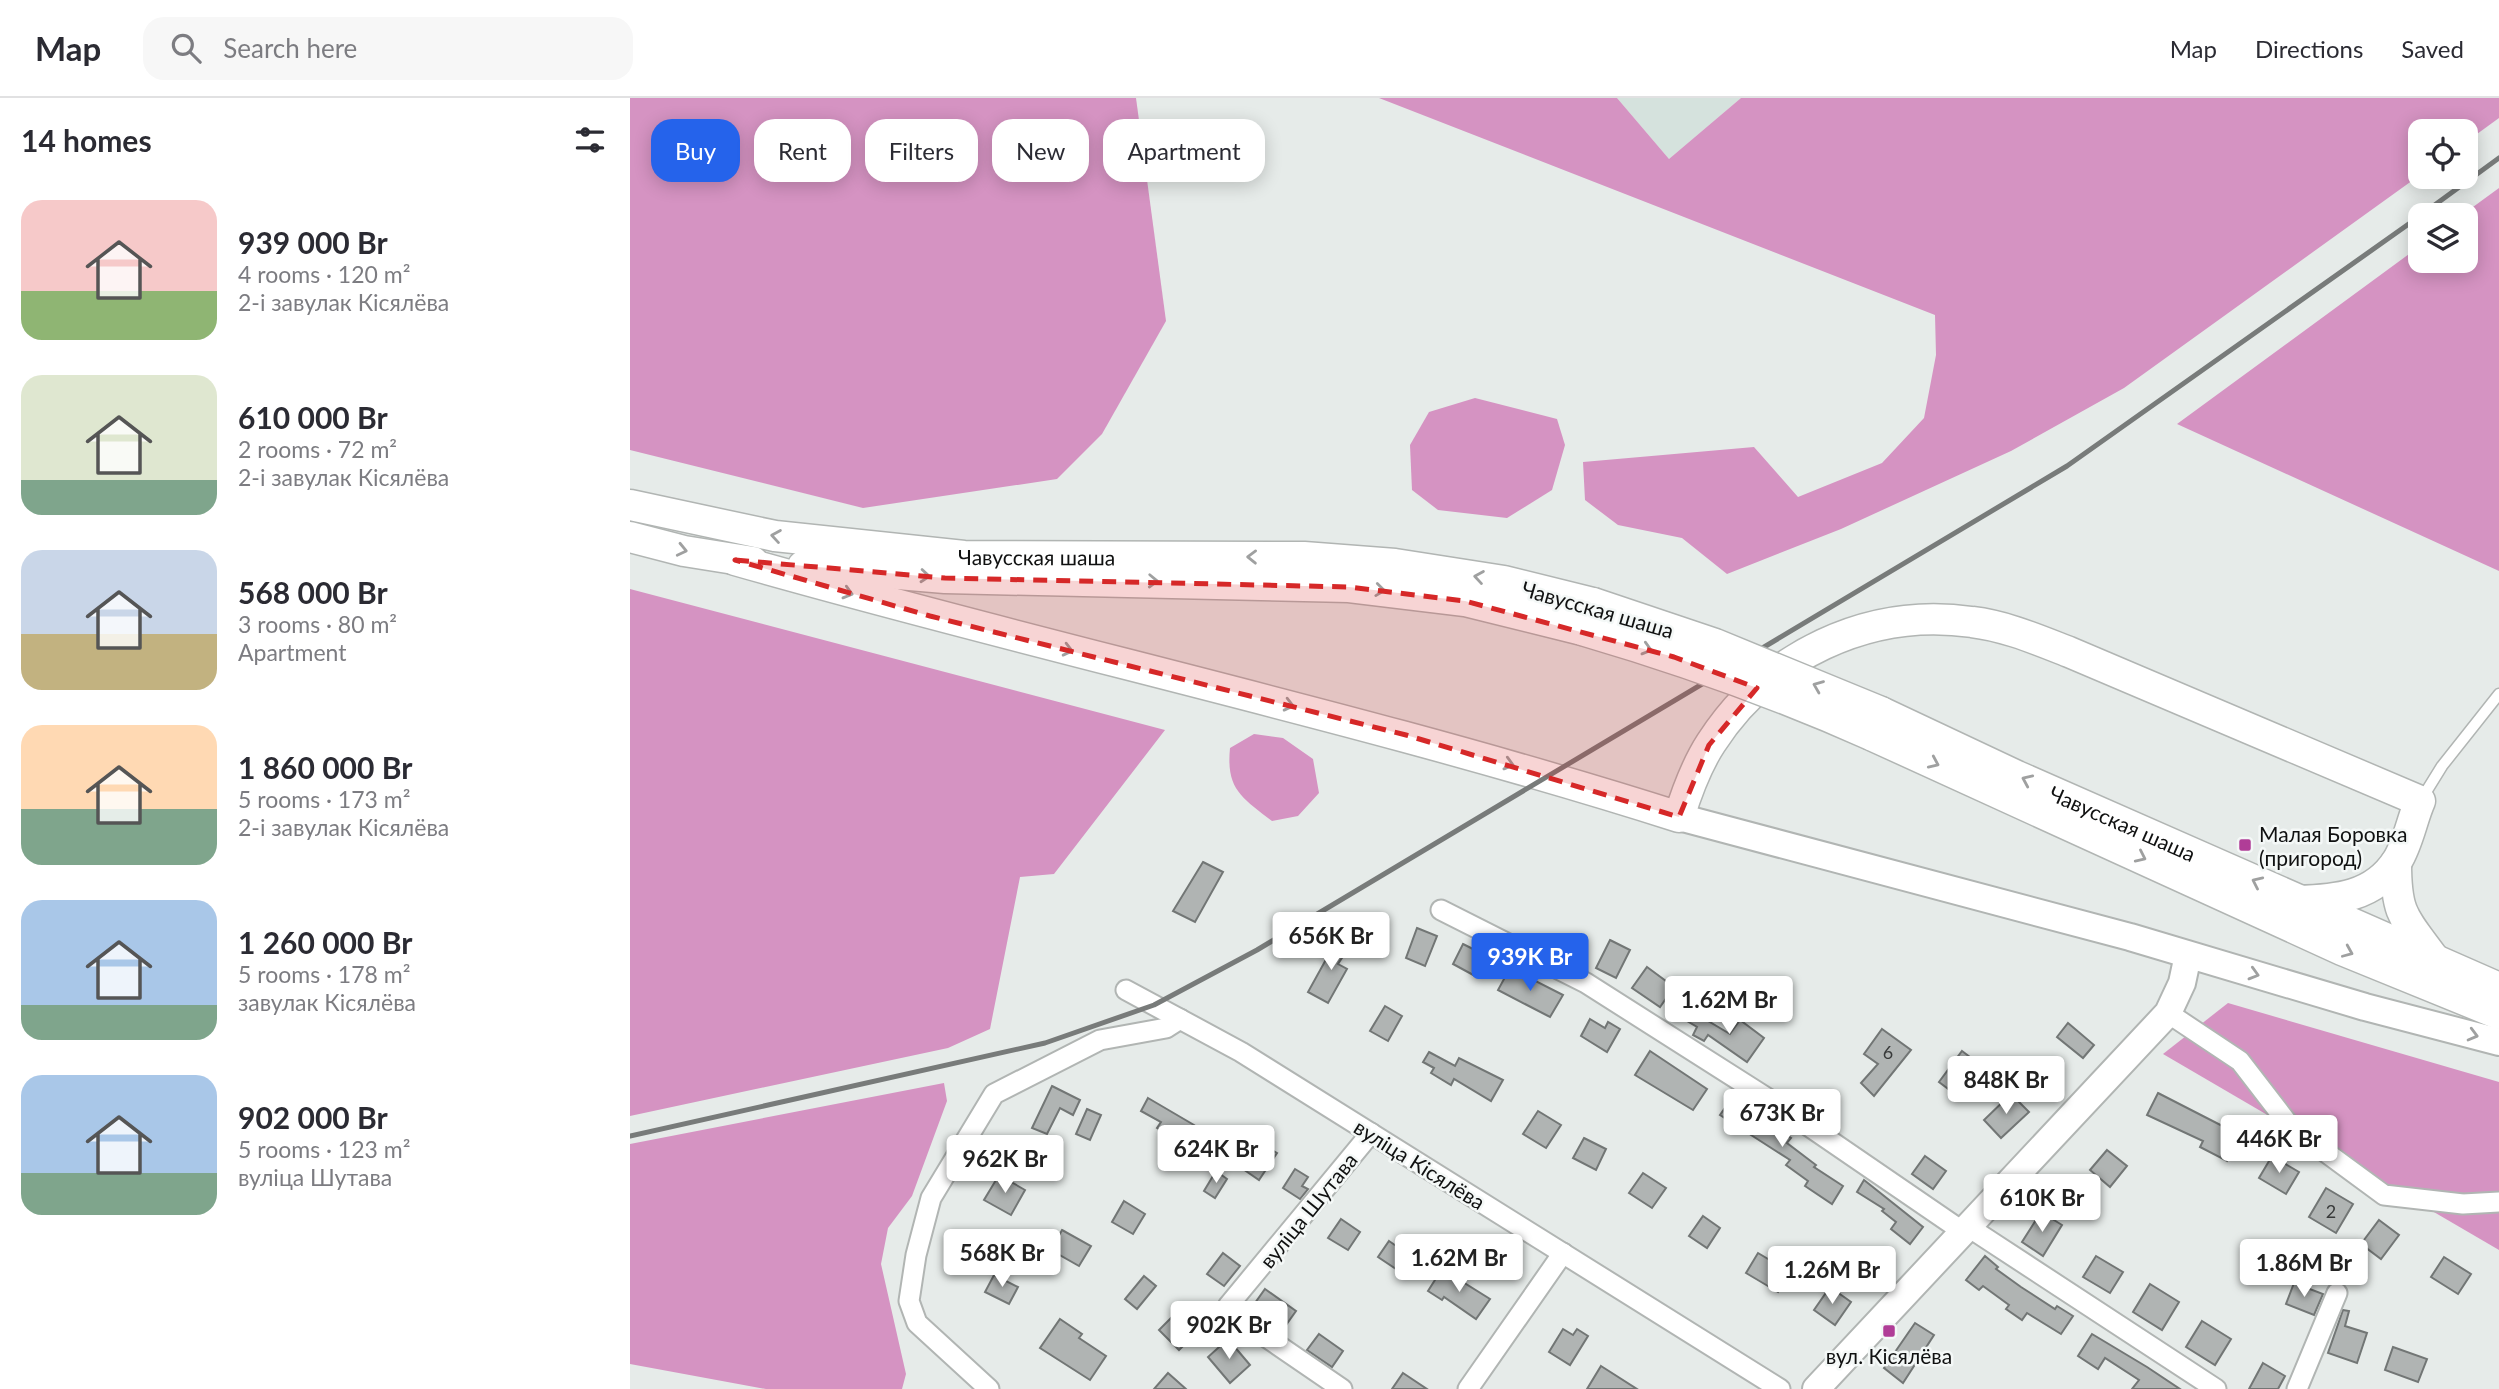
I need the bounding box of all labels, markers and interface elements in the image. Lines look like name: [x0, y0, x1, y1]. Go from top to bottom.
search box: [143, 17, 633, 80]
text: Map: [35, 28, 101, 68]
icon: search: [167, 29, 205, 67]
text: Search here: [223, 32, 357, 64]
text: Map: [2170, 34, 2217, 63]
text: Directions: [2255, 34, 2363, 63]
text: Saved: [2401, 34, 2464, 63]
chip: Buy: [651, 119, 740, 182]
chip: Rent: [754, 119, 851, 182]
chip: Filters: [865, 119, 978, 182]
chip: New: [992, 119, 1089, 182]
chip: Apartment: [1103, 119, 1265, 182]
map controls: [2408, 119, 2478, 273]
button: locate: [2408, 119, 2478, 189]
icon: filters: [571, 121, 609, 159]
text: 14 homes: [21, 122, 152, 158]
button: layers: [2408, 203, 2478, 273]
text: 939 000 Br: [238, 224, 388, 260]
icon: home: [77, 228, 161, 312]
text: 4 rooms · 120 m²: [238, 260, 410, 288]
text: 2-і завулак Кісялёва: [238, 288, 449, 316]
text: 610 000 Br: [238, 399, 388, 435]
icon: home: [77, 403, 161, 487]
text: 2 rooms · 72 m²: [238, 435, 397, 463]
text: 2-і завулак Кісялёва: [238, 463, 449, 491]
one-way arrow: [770, 529, 782, 544]
one-way arrow: [676, 542, 688, 556]
street label: Чавусская шаша: [958, 543, 1115, 569]
one-way arrow: [1247, 549, 1257, 565]
one-way arrow: [920, 568, 931, 583]
one-way arrow: [1473, 570, 1485, 585]
one-way arrow: [1148, 573, 1159, 588]
text: 568 000 Br: [238, 574, 388, 610]
street label: Чавусская шаша: [1519, 575, 1677, 643]
icon: home: [77, 578, 161, 662]
one-way arrow: [1374, 583, 1386, 598]
one-way arrow: [842, 584, 854, 599]
text: 3 rooms · 80 m²: [238, 610, 397, 638]
text: Apartment: [238, 638, 346, 666]
one-way arrow: [1641, 641, 1653, 655]
one-way arrow: [1062, 642, 1074, 656]
one-way arrow: [1813, 680, 1825, 694]
one-way arrow: [1283, 697, 1295, 711]
text: 1 860 000 Br: [238, 749, 412, 785]
icon: home: [77, 753, 161, 837]
one-way arrow: [1926, 755, 1939, 769]
one-way arrow: [1502, 756, 1514, 770]
one-way arrow: [2021, 774, 2034, 788]
street label: Чавусская шаша: [2046, 780, 2200, 866]
text: 5 rooms · 173 m²: [238, 785, 410, 813]
text: 2-і завулак Кісялёва: [238, 813, 449, 841]
place label: Малая Боровка (пригород): [2259, 821, 2407, 870]
marker: Малая Боровка (пригород): [2237, 837, 2253, 853]
one-way arrow: [2134, 849, 2146, 863]
one-way arrow: [2252, 877, 2264, 891]
pin: 656K Br: [1266, 912, 1396, 972]
text: 656K Br: [1289, 921, 1373, 949]
text: 1 260 000 Br: [238, 924, 412, 960]
icon: home: [77, 928, 161, 1012]
pin: 939K Br: [1465, 934, 1595, 993]
text: 939K Br: [1488, 942, 1572, 970]
one-way arrow: [2340, 944, 2353, 958]
text: 5 rooms · 178 m²: [238, 960, 410, 988]
one-way arrow: [2248, 966, 2260, 981]
pin: 1.62M Br: [1657, 976, 1801, 1036]
text: 1.62M Br: [1681, 985, 1777, 1013]
text: завулак Кісялёва: [238, 988, 416, 1016]
one-way arrow: [2467, 1027, 2479, 1041]
house number: 6: [1883, 1041, 1893, 1063]
pin: 848K Br: [1941, 1056, 2071, 1116]
text: 848K Br: [1964, 1065, 2048, 1093]
pin: 673K Br: [1717, 1090, 1847, 1149]
text: 673K Br: [1740, 1098, 1824, 1126]
text: 902 000 Br: [238, 1099, 388, 1135]
icon: home: [77, 1103, 161, 1187]
street label: вуліца Кісялёва: [1350, 1114, 1490, 1214]
pin: 446K Br: [2214, 1116, 2344, 1175]
text: 446K Br: [2237, 1124, 2321, 1152]
pin: 624K Br: [1151, 1126, 1281, 1185]
text: 624K Br: [1174, 1134, 1258, 1162]
text: 5 rooms · 123 m²: [238, 1135, 410, 1163]
pin: 962K Br: [940, 1136, 1070, 1195]
text: 962K Br: [963, 1144, 1047, 1172]
street label: вуліца Шутава: [1254, 1147, 1362, 1273]
text: вуліца Шутава: [238, 1163, 392, 1191]
pin: 610K Br: [1977, 1174, 2107, 1234]
text: 610K Br: [2000, 1183, 2084, 1211]
house number: 2: [2326, 1200, 2336, 1222]
pin: 568K Br: [937, 1230, 1067, 1289]
pin: 1.62M Br: [1387, 1234, 1531, 1294]
text: 568K Br: [960, 1238, 1044, 1266]
pin: 1.86M Br: [2232, 1240, 2376, 1299]
text: 1.62M Br: [1411, 1243, 1507, 1271]
pin: 1.26M Br: [1760, 1246, 1904, 1306]
text: 1.86M Br: [2256, 1248, 2352, 1276]
text: 1.26M Br: [1784, 1255, 1880, 1283]
pin: 902K Br: [1164, 1302, 1294, 1361]
text: 902K Br: [1187, 1310, 1271, 1338]
marker: вул. Кісялёва: [1881, 1323, 1897, 1339]
place label: вул. Кісялёва: [1826, 1343, 1952, 1368]

